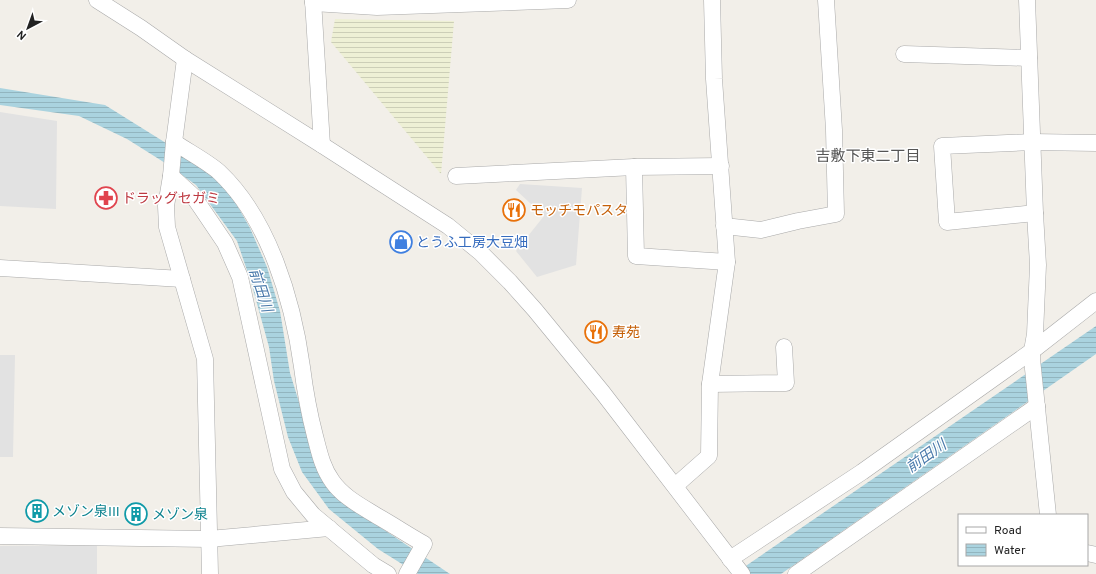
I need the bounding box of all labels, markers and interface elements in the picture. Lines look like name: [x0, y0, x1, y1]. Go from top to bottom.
north arrow: [8, 8, 48, 48]
text: N: [15, 27, 30, 43]
district label: 吉敷下東二丁目: [815, 147, 921, 167]
pharmacy icon: ドラッグセガミ: [93, 185, 119, 211]
place label: ドラッグセガミ: [122, 191, 220, 208]
restaurant icon: モッチモパスタ: [501, 197, 527, 223]
place label: モッチモパスタ: [530, 203, 628, 220]
shop icon: とうふ工房大豆畑: [388, 229, 414, 255]
place label: とうふ工房大豆畑: [416, 235, 528, 252]
water label: 前田川: [244, 266, 276, 317]
restaurant icon: 寿苑: [583, 319, 609, 345]
place label: 寿苑: [612, 325, 640, 342]
water label: 前田川: [903, 435, 952, 478]
building icon: メゾン泉III: [24, 498, 50, 524]
building icon: メゾン泉: [123, 501, 149, 527]
place label: メゾン泉III: [52, 503, 120, 521]
place label: メゾン泉: [152, 506, 208, 524]
legend: [958, 514, 1088, 566]
text: Road: [994, 523, 1022, 539]
text: Water: [994, 543, 1026, 559]

